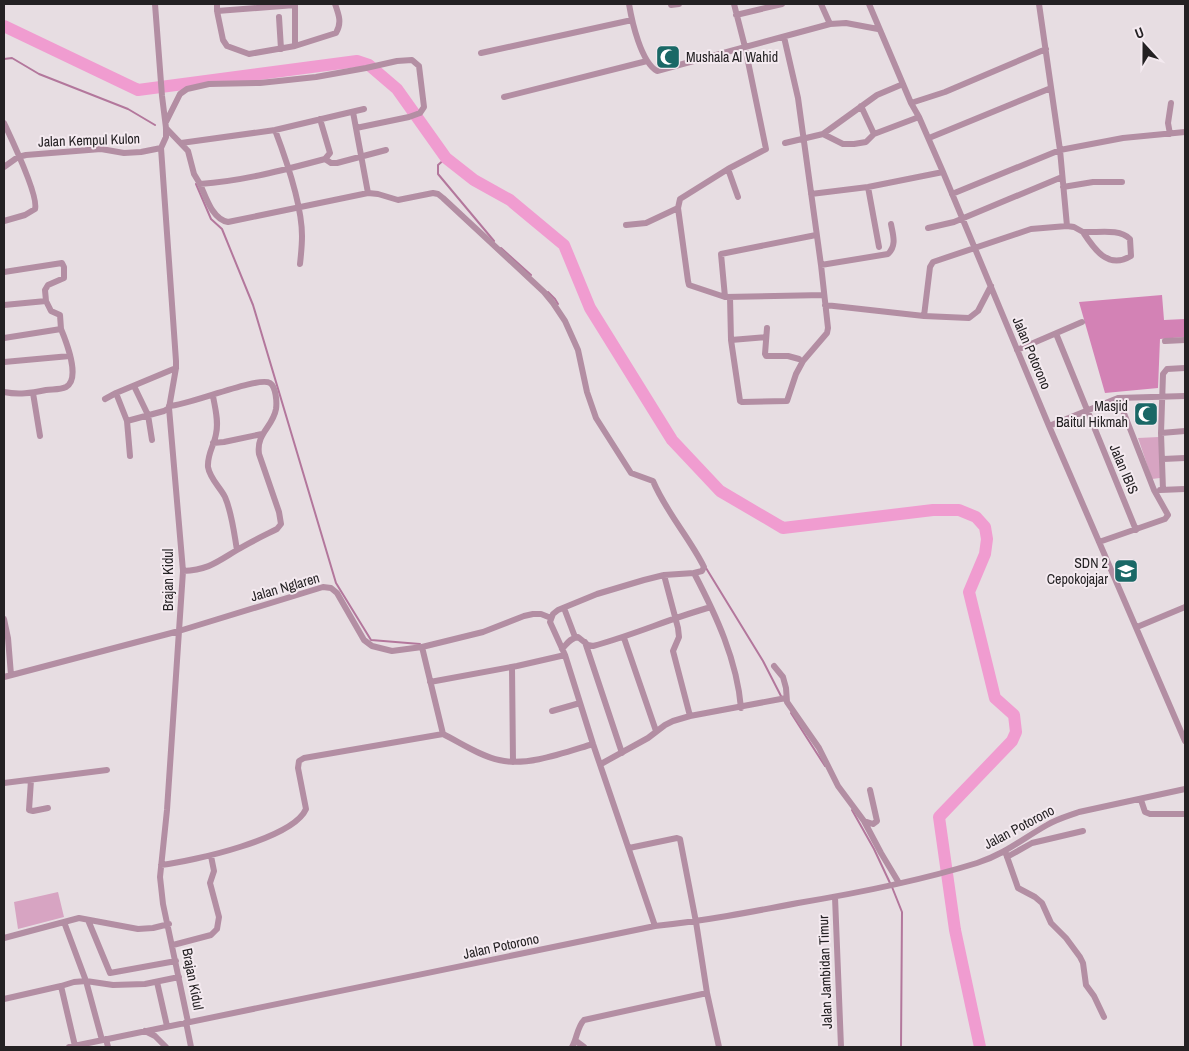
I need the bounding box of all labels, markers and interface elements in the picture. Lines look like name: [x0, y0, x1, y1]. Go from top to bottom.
north arrow: [1119, 20, 1169, 70]
text: U: [1132, 23, 1146, 43]
mosque icon: Mushala Al Wahid: [655, 44, 681, 70]
place label: Mushala Al Wahid: [686, 48, 778, 66]
street label: Jalan Kempul Kulon: [38, 129, 140, 151]
street label: Jalan Potorono: [1009, 314, 1055, 392]
place label: Masjid Baitul Hikmah: [1056, 397, 1128, 431]
mosque icon: Masjid Baitul Hikmah: [1133, 401, 1159, 427]
street label: Jalan IBIS: [1105, 441, 1143, 497]
street label: Brajan Kidul: [159, 549, 177, 611]
place label: SDN 2 Cepokojajar: [1047, 554, 1108, 588]
school or university icon: SDN 2 Cepokojajar: [1113, 558, 1139, 584]
street label: Jalan Nglaren: [248, 569, 322, 605]
street label: Jalan Potorono: [981, 801, 1057, 853]
street label: Jalan Jambidan Timur: [814, 915, 836, 1029]
street label: Jalan Potorono: [461, 929, 541, 963]
street label: Brajan Kidul: [178, 947, 208, 1011]

